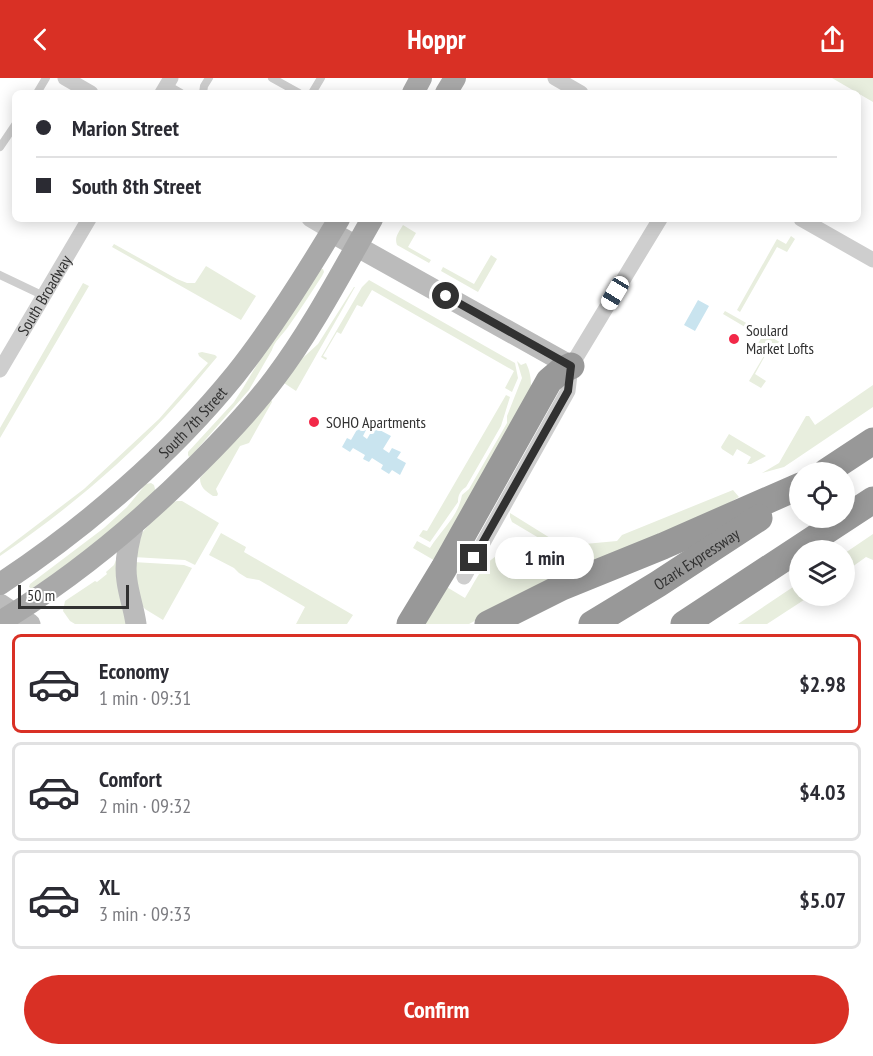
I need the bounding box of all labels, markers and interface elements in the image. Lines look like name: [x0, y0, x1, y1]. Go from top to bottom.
text: Hoppr: [407, 22, 466, 56]
icon: back: [24, 23, 57, 56]
icon: share: [816, 23, 849, 56]
text: Marion Street: [72, 114, 179, 142]
text: South 8th Street: [72, 172, 201, 200]
street label: South Broadway: [13, 251, 76, 339]
car: [598, 273, 632, 313]
route start: [432, 282, 459, 309]
place label: Soulard Market Lofts: [746, 320, 814, 358]
marker: Soulard Market Lofts: [727, 332, 741, 346]
street label: South 7th Street: [154, 382, 231, 462]
place label: SOHO Apartments: [326, 412, 426, 432]
marker: SOHO Apartments: [307, 415, 321, 429]
map controls: [789, 462, 855, 606]
button: locate: [789, 462, 855, 528]
street label: Ozark Expressway: [650, 524, 743, 594]
callout: 1 min: [495, 537, 594, 579]
button: layers: [789, 540, 855, 606]
route end: [460, 544, 487, 571]
text: 1 min: [524, 545, 565, 571]
scale bar: [18, 582, 129, 610]
text: 50 m: [27, 585, 55, 605]
icon: car: [27, 657, 81, 711]
text: Economy: [99, 657, 169, 685]
text: $2.98: [799, 670, 846, 698]
text: 1 min · 09:31: [99, 685, 191, 711]
icon: car: [27, 765, 81, 819]
text: Comfort: [99, 765, 162, 793]
text: $4.03: [799, 778, 846, 806]
text: 2 min · 09:32: [99, 793, 191, 819]
icon: car: [27, 873, 81, 927]
text: XL: [99, 873, 120, 901]
text: $5.07: [799, 886, 846, 914]
text: 3 min · 09:33: [99, 901, 191, 927]
button: Confirm: [24, 975, 849, 1044]

